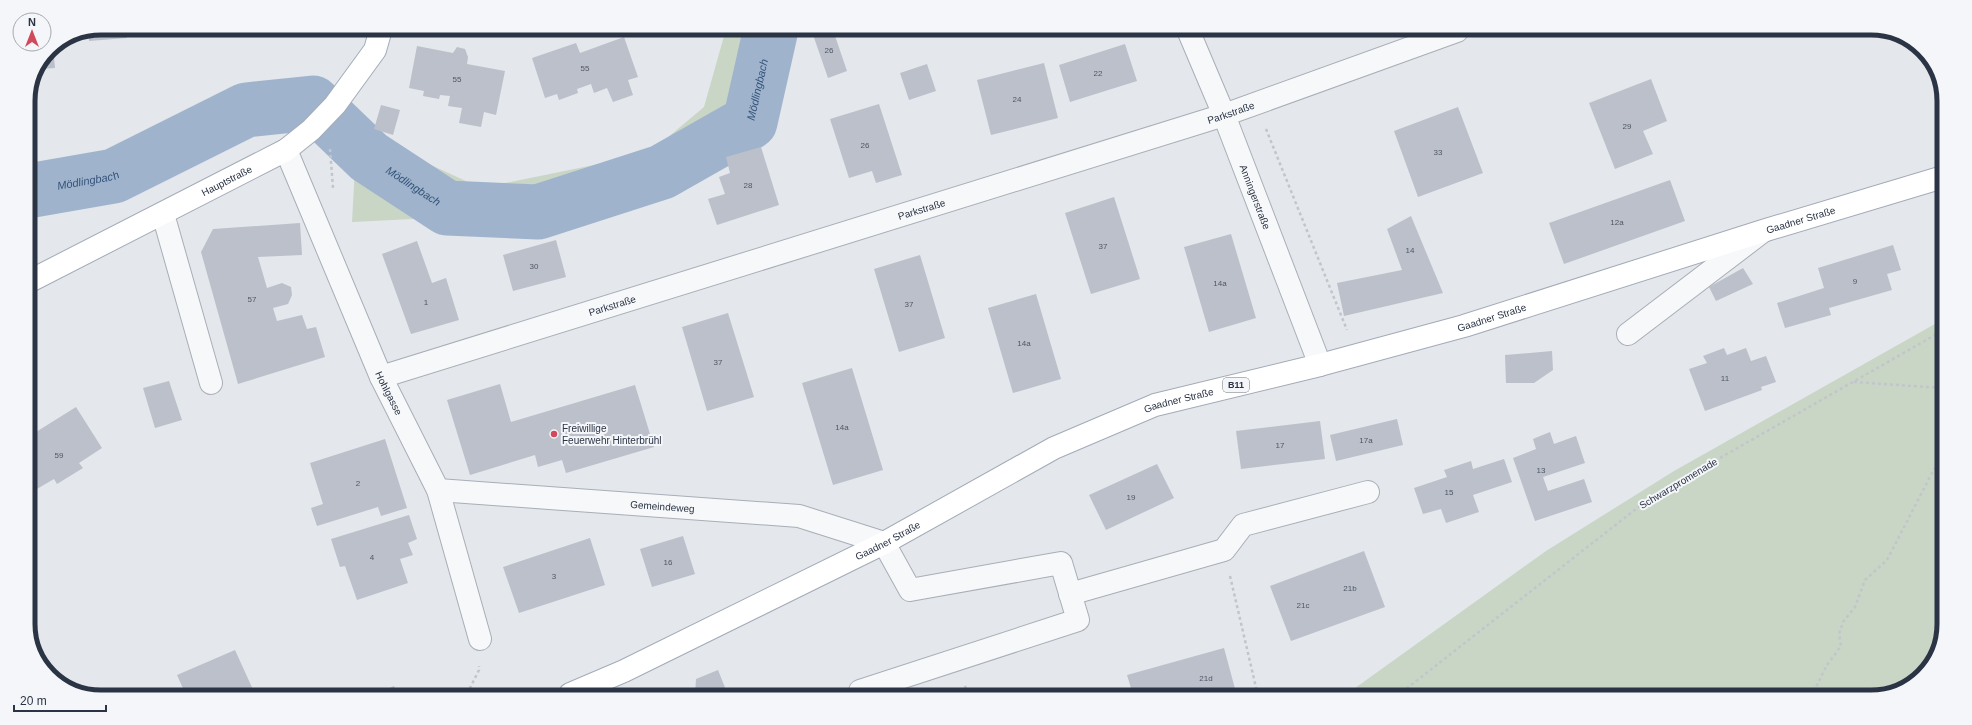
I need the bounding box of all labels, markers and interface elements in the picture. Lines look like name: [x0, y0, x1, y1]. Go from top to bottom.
north arrow: [12, 12, 52, 52]
text: N: [28, 16, 36, 28]
house number: 26: [825, 46, 834, 55]
water label: Mödlingbach: [745, 58, 770, 121]
house number: 55: [581, 64, 590, 73]
house number: 22: [1094, 69, 1103, 78]
house number: 55: [453, 75, 462, 84]
house number: 24: [1013, 95, 1022, 104]
street label: Parkstraße: [1206, 99, 1256, 126]
house number: 29: [1623, 122, 1632, 131]
house number: 26: [861, 141, 870, 150]
house number: 33: [1434, 148, 1443, 157]
street label: Hauptstraße: [200, 163, 254, 198]
street label: Anningerstraße: [1238, 163, 1273, 231]
water label: Mödlingbach: [384, 164, 443, 208]
water label: Mödlingbach: [56, 168, 121, 192]
house number: 28: [744, 181, 753, 190]
street label: Parkstraße: [897, 197, 947, 222]
street label: Gaadner Straße: [1765, 204, 1837, 236]
house number: 12a: [1610, 218, 1624, 227]
house number: 37: [1099, 242, 1108, 251]
house number: 14: [1406, 246, 1415, 255]
house number: 30: [530, 262, 539, 271]
house number: 9: [1853, 277, 1858, 286]
house number: 14a: [1213, 279, 1227, 288]
street label: Parkstraße: [587, 293, 638, 318]
house number: 57: [248, 295, 257, 304]
house number: 1: [424, 298, 429, 307]
house number: 37: [905, 300, 914, 309]
street label: Gaadner Straße: [1456, 301, 1528, 334]
house number: 14a: [1017, 339, 1031, 348]
house number: 37: [714, 358, 723, 367]
street label: Hohlgasse: [373, 370, 404, 417]
house number: 11: [1721, 374, 1730, 383]
road number: B11: [1223, 378, 1249, 392]
street label: Gaadner Straße: [1142, 386, 1215, 415]
place label: Freiwillige Feuerwehr Hinterbrühl: [562, 423, 662, 446]
house number: 14a: [835, 423, 849, 432]
marker: Freiwillige Feuerwehr Hinterbrühl: [549, 429, 559, 439]
house number: 17a: [1359, 436, 1373, 445]
house number: 17: [1276, 441, 1285, 450]
house number: 59: [55, 451, 64, 460]
street label: Schwarzpromenade: [1637, 456, 1720, 511]
house number: 13: [1537, 466, 1546, 475]
house number: 2: [356, 479, 361, 488]
house number: 15: [1445, 488, 1454, 497]
house number: 19: [1127, 493, 1136, 502]
street label: Gemeindeweg: [630, 499, 695, 514]
street label: Gaadner Straße: [854, 519, 923, 562]
house number: 4: [370, 553, 375, 562]
house number: 16: [664, 558, 673, 567]
house number: 3: [552, 572, 557, 581]
house number: 21b: [1343, 584, 1357, 593]
house number: 21c: [1297, 601, 1309, 610]
house number: 21d: [1199, 674, 1213, 683]
scale bar: [14, 687, 106, 713]
text: 20 m: [20, 694, 47, 708]

